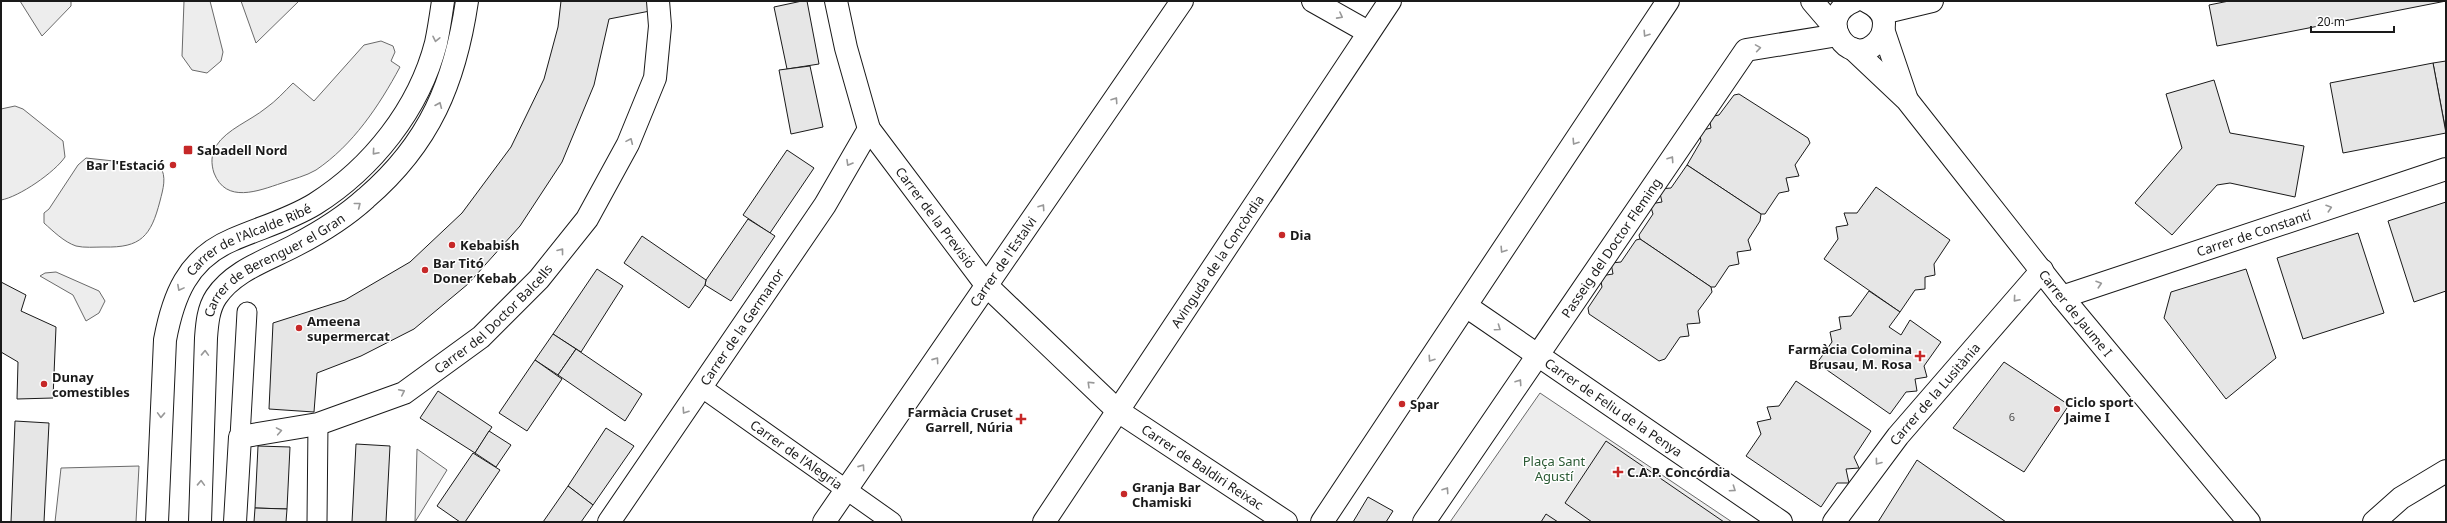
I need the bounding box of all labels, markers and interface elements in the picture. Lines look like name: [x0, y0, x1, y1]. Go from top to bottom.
scale bar: [2311, 8, 2394, 34]
one-way arrow: [1336, 12, 1344, 19]
text: 20 m: [2317, 13, 2345, 30]
one-way arrow: [1644, 29, 1651, 36]
one-way arrow: [433, 36, 441, 43]
one-way arrow: [1754, 44, 1761, 53]
one-way arrow: [1110, 97, 1117, 104]
one-way arrow: [435, 102, 443, 109]
one-way arrow: [625, 138, 633, 145]
one-way arrow: [1572, 138, 1580, 145]
place label: Sabadell Nord: [197, 141, 288, 159]
marker: Sabadell Nord: [182, 144, 194, 156]
one-way arrow: [373, 148, 380, 155]
place label: Bar l'Estació: [86, 156, 165, 174]
one-way arrow: [1666, 156, 1674, 163]
one-way arrow: [847, 159, 854, 166]
marker: Bar l'Estació: [168, 160, 178, 170]
street label: Carrer de la Previsió: [892, 163, 980, 272]
street label: Passeig del Doctor Fleming: [1557, 174, 1665, 321]
street label: Avinguda de la Concòrdia: [1167, 191, 1268, 331]
street label: Carrer de l'Alcalde Ribé: [182, 199, 314, 280]
one-way arrow: [353, 203, 360, 210]
one-way arrow: [1037, 204, 1044, 211]
one-way arrow: [2325, 204, 2332, 213]
street label: Carrer de Constantí: [2194, 206, 2314, 261]
street label: Carrer de Berenguer el Gran: [200, 209, 348, 319]
street label: Carrer de l'Estalvi: [966, 213, 1040, 310]
place label: Dia: [1290, 226, 1311, 244]
marker: Dia: [1277, 230, 1287, 240]
place label: Kebabish: [460, 236, 519, 254]
marker: Kebabish: [447, 240, 457, 250]
one-way arrow: [1501, 246, 1508, 253]
one-way arrow: [557, 249, 564, 256]
place label: Bar Titó Doner Kebab: [433, 254, 517, 287]
street label: Carrer del Doctor Balcells: [430, 260, 556, 377]
street label: Carrer de la Germanor: [696, 264, 788, 389]
marker: Bar Titó Doner Kebab: [420, 265, 430, 275]
street label: Carrer de Jaume I: [2035, 266, 2117, 360]
one-way arrow: [2095, 281, 2102, 289]
one-way arrow: [177, 284, 185, 291]
one-way arrow: [2014, 295, 2021, 302]
place label: Ameena supermercat: [307, 312, 390, 345]
marker: Ameena supermercat: [294, 323, 304, 333]
one-way arrow: [1494, 323, 1501, 330]
street label: Carrer de la Lusitània: [1885, 339, 1984, 449]
place label: Farmàcia Colomina Brusau, M. Rosa: [1788, 340, 1912, 373]
one-way arrow: [201, 350, 210, 356]
marker: Farmàcia Colomina Brusau, M. Rosa: [1915, 351, 1925, 361]
street label: Carrer de Feliu de la Penya: [1541, 354, 1686, 461]
one-way arrow: [1428, 355, 1436, 362]
one-way arrow: [931, 357, 939, 364]
place label: Dunay comestibles: [52, 368, 130, 401]
marker: Dunay comestibles: [39, 379, 49, 389]
one-way arrow: [1514, 379, 1522, 386]
one-way arrow: [1087, 381, 1095, 389]
one-way arrow: [398, 389, 405, 397]
place label: Ciclo sport Jaime I: [2064, 393, 2134, 426]
place label: Spar: [1410, 395, 1439, 413]
marker: Spar: [1397, 399, 1407, 409]
place label: Farmàcia Cruset Garrell, Núria: [908, 403, 1013, 436]
marker: Ciclo sport Jaime I: [2052, 404, 2062, 414]
one-way arrow: [683, 407, 690, 414]
house number: 6: [2009, 409, 2015, 424]
one-way arrow: [157, 412, 165, 418]
marker: Farmàcia Cruset Garrell, Núria: [1016, 414, 1026, 424]
street label: Carrer de l'Alegria: [747, 416, 846, 493]
street label: Carrer de Baldiri Reixac: [1138, 420, 1267, 514]
one-way arrow: [275, 427, 282, 435]
park label: Plaça Sant Agustí: [1523, 452, 1586, 485]
one-way arrow: [1876, 458, 1883, 465]
place label: C.A.P. Concórdia: [1627, 463, 1730, 481]
one-way arrow: [857, 464, 865, 471]
marker: C.A.P. Concórdia: [1612, 466, 1624, 478]
place label: Granja Bar Chamiski: [1132, 478, 1201, 511]
one-way arrow: [197, 480, 206, 486]
one-way arrow: [1728, 484, 1735, 491]
one-way arrow: [1441, 487, 1449, 494]
marker: Granja Bar Chamiski: [1119, 489, 1129, 499]

